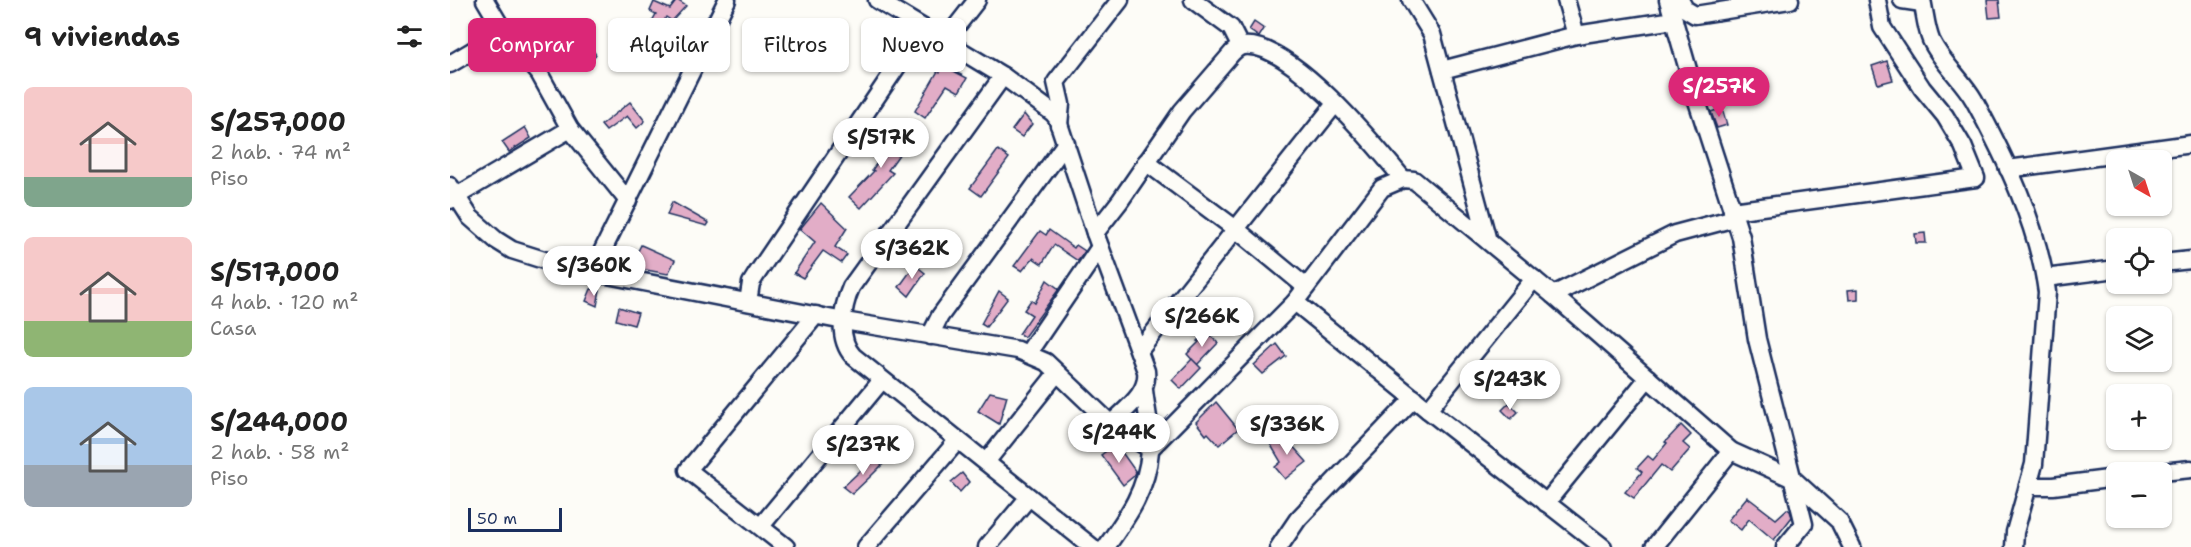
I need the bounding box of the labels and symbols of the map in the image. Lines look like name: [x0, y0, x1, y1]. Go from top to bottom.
pin: S/257K: [1670, 67, 1768, 118]
pin: S/517K: [832, 118, 930, 169]
north arrow: [2106, 150, 2172, 216]
pin: S/362K: [863, 229, 961, 280]
pin: S/360K: [545, 246, 643, 297]
pin: S/266K: [1153, 297, 1251, 348]
pin: S/243K: [1461, 360, 1559, 411]
pin: S/336K: [1238, 405, 1336, 456]
pin: S/244K: [1070, 413, 1168, 464]
pin: S/237K: [814, 425, 912, 476]
scale bar: [468, 505, 562, 532]

